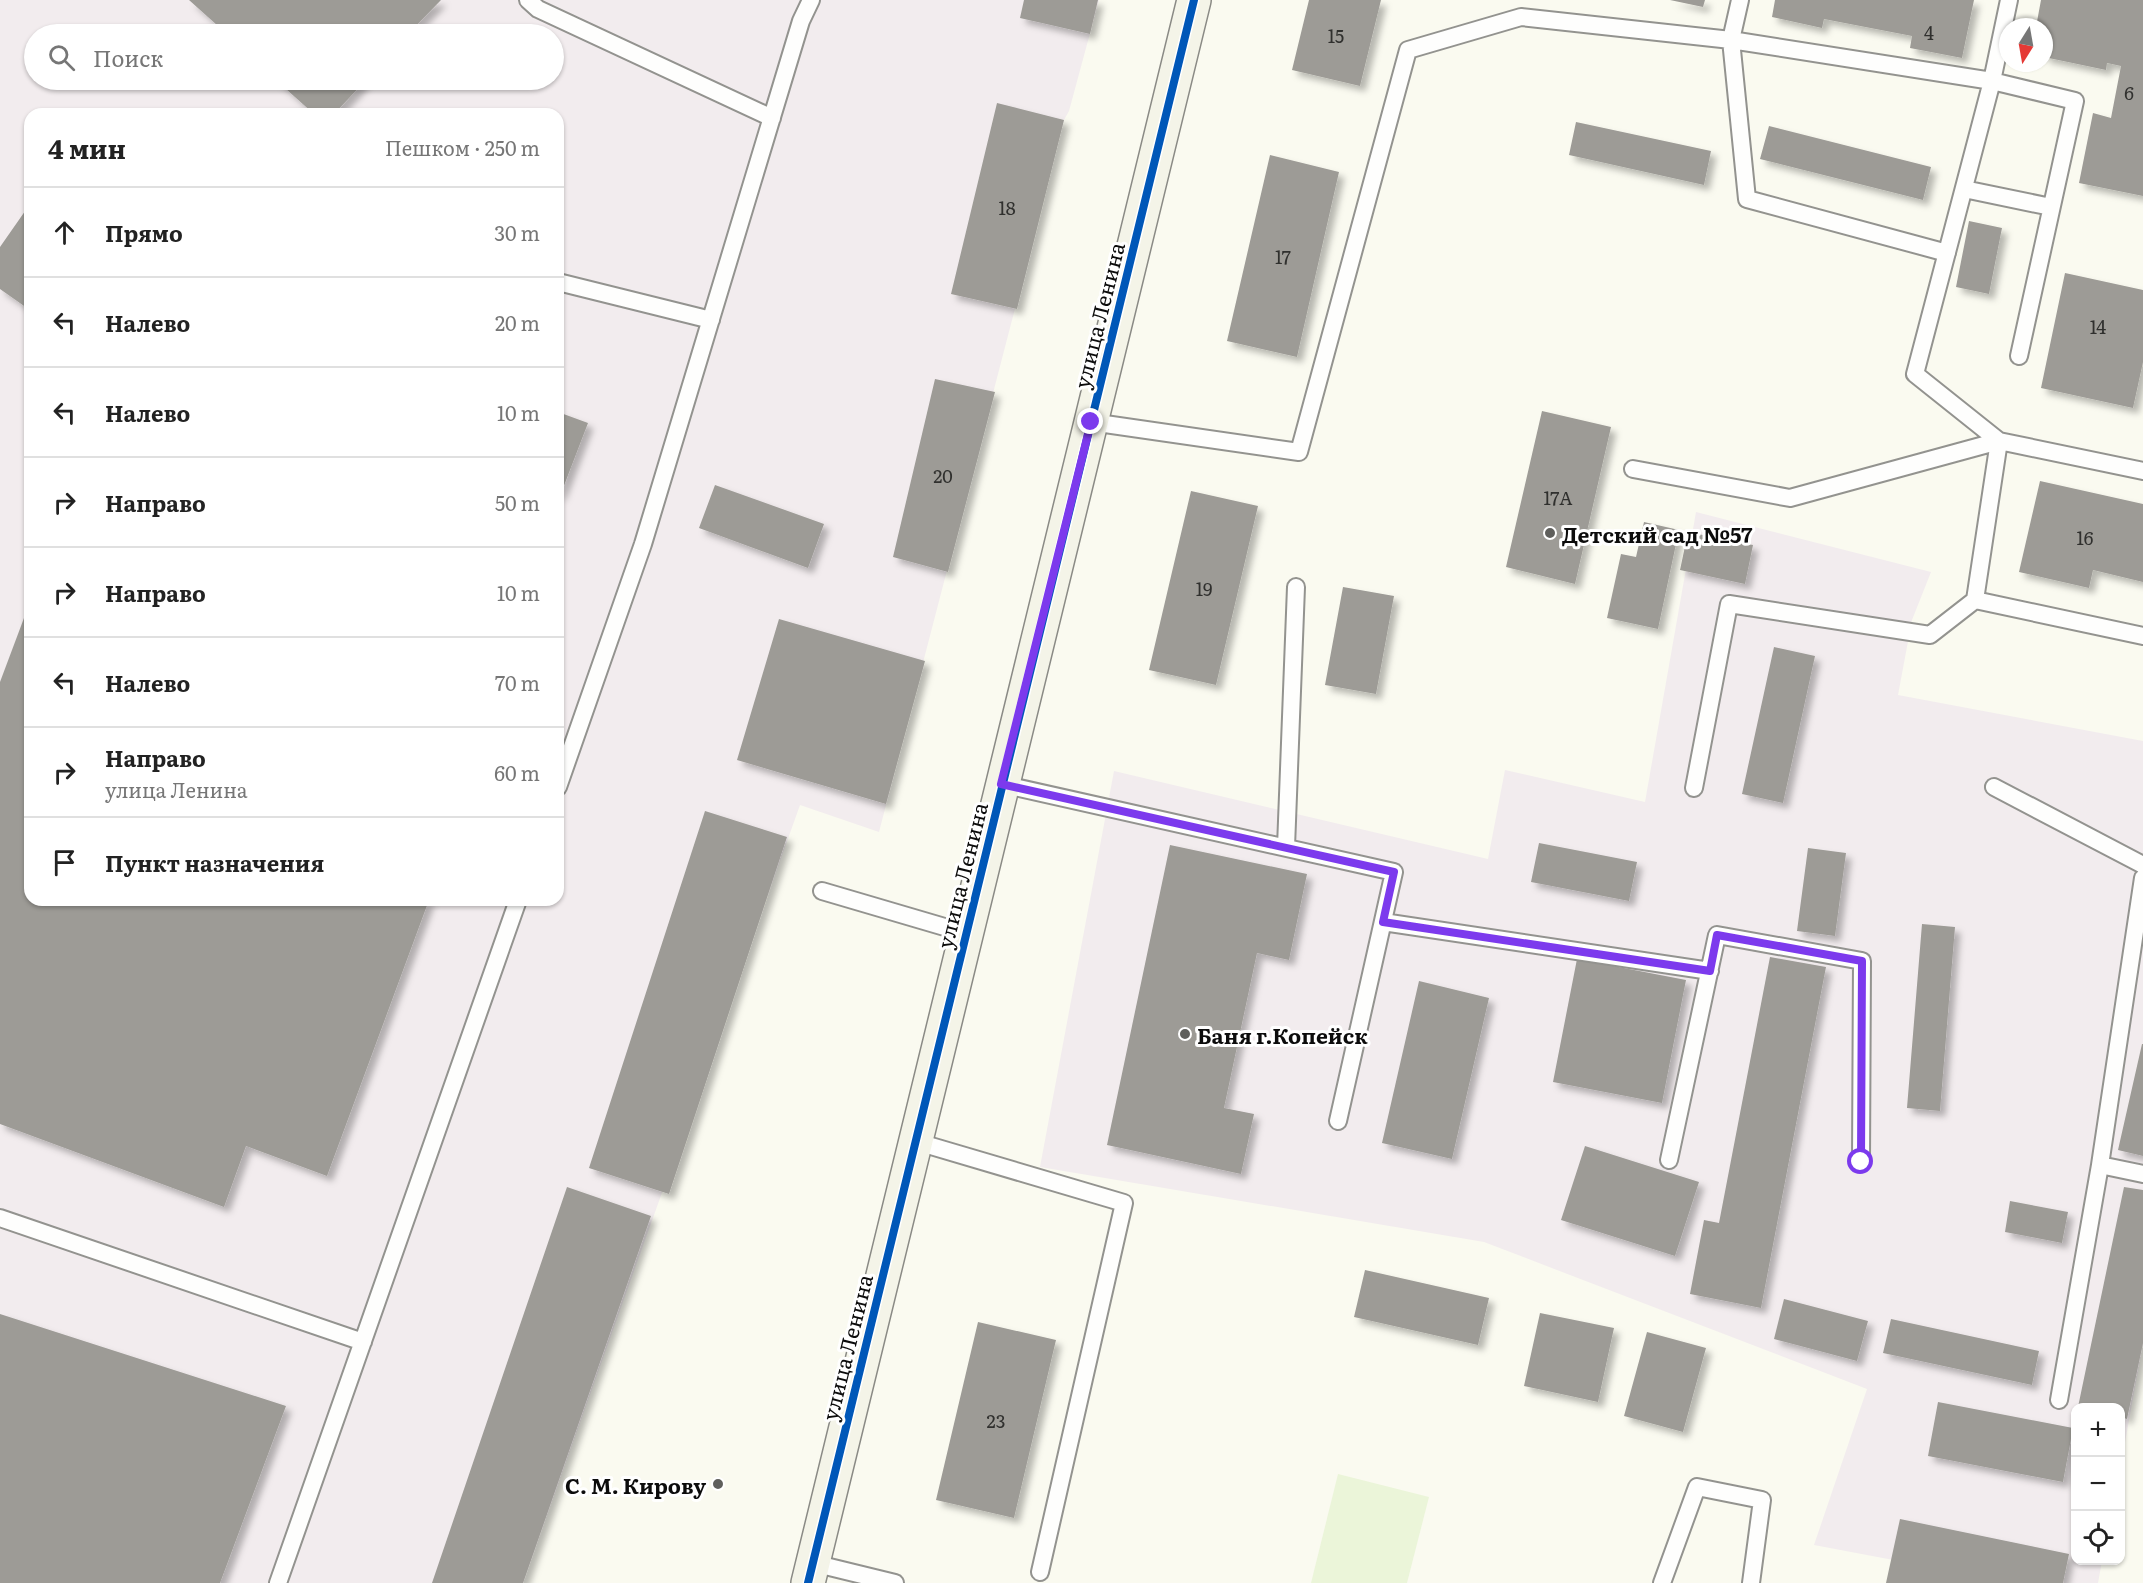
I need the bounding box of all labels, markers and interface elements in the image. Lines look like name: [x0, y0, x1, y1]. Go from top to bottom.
north arrow: [1999, 18, 2053, 72]
house number: 4: [1924, 19, 1934, 46]
house number: 15: [1328, 22, 1344, 49]
search box: [24, 24, 564, 90]
icon: search: [45, 41, 78, 74]
text: Поиск: [93, 41, 163, 74]
house number: 6: [2124, 79, 2134, 106]
text: 4 мин: [48, 128, 126, 167]
text: Пешком · 250 m: [385, 132, 540, 162]
house number: 18: [998, 194, 1016, 221]
icon: ahead: [48, 216, 81, 249]
text: Прямо: [105, 216, 183, 249]
text: 30 m: [494, 217, 540, 247]
street label: улица Ленина: [1065, 238, 1131, 391]
house number: 17: [1275, 243, 1291, 270]
icon: left: [48, 306, 81, 339]
text: Налево: [105, 306, 190, 339]
text: 20 m: [495, 307, 540, 337]
house number: 14: [2090, 313, 2106, 340]
icon: left: [48, 396, 81, 429]
text: Налево: [105, 396, 190, 429]
text: 10 m: [497, 397, 540, 427]
route end: [1077, 408, 1103, 434]
house number: 20: [933, 462, 953, 489]
house number: 17А: [1543, 484, 1573, 511]
icon: right: [48, 486, 81, 519]
text: Направо: [105, 486, 206, 519]
text: 50 m: [495, 487, 540, 517]
place label: Детский сад №57: [1562, 518, 1753, 549]
house number: 16: [2077, 524, 2094, 551]
marker: Детский сад №57: [1543, 526, 1557, 540]
house number: 19: [1196, 575, 1212, 602]
icon: right: [48, 576, 81, 609]
text: Направо: [105, 576, 206, 609]
text: 10 m: [497, 577, 540, 607]
icon: left: [48, 666, 81, 699]
text: Налево: [105, 666, 190, 699]
text: 70 m: [495, 667, 540, 697]
text: Направо: [105, 741, 206, 774]
icon: right: [48, 756, 81, 789]
text: 60 m: [494, 757, 540, 787]
text: улица Ленина: [105, 774, 248, 804]
street label: улица Ленина: [928, 798, 994, 951]
icon: arrive: [48, 846, 81, 879]
text: Пункт назначения: [105, 846, 324, 879]
place label: Баня г.Копейск: [1197, 1019, 1368, 1050]
marker: Баня г.Копейск: [1178, 1027, 1192, 1041]
route start: [1847, 1148, 1873, 1174]
street label: улица Ленина: [813, 1270, 879, 1423]
map controls: [2071, 1403, 2125, 1565]
button: +: [2071, 1403, 2125, 1457]
house number: 23: [987, 1407, 1005, 1434]
button: −: [2071, 1457, 2125, 1511]
place label: С. М. Кирову: [565, 1469, 706, 1500]
marker: С. М. Кирову: [711, 1477, 725, 1491]
button: locate: [2071, 1511, 2125, 1565]

